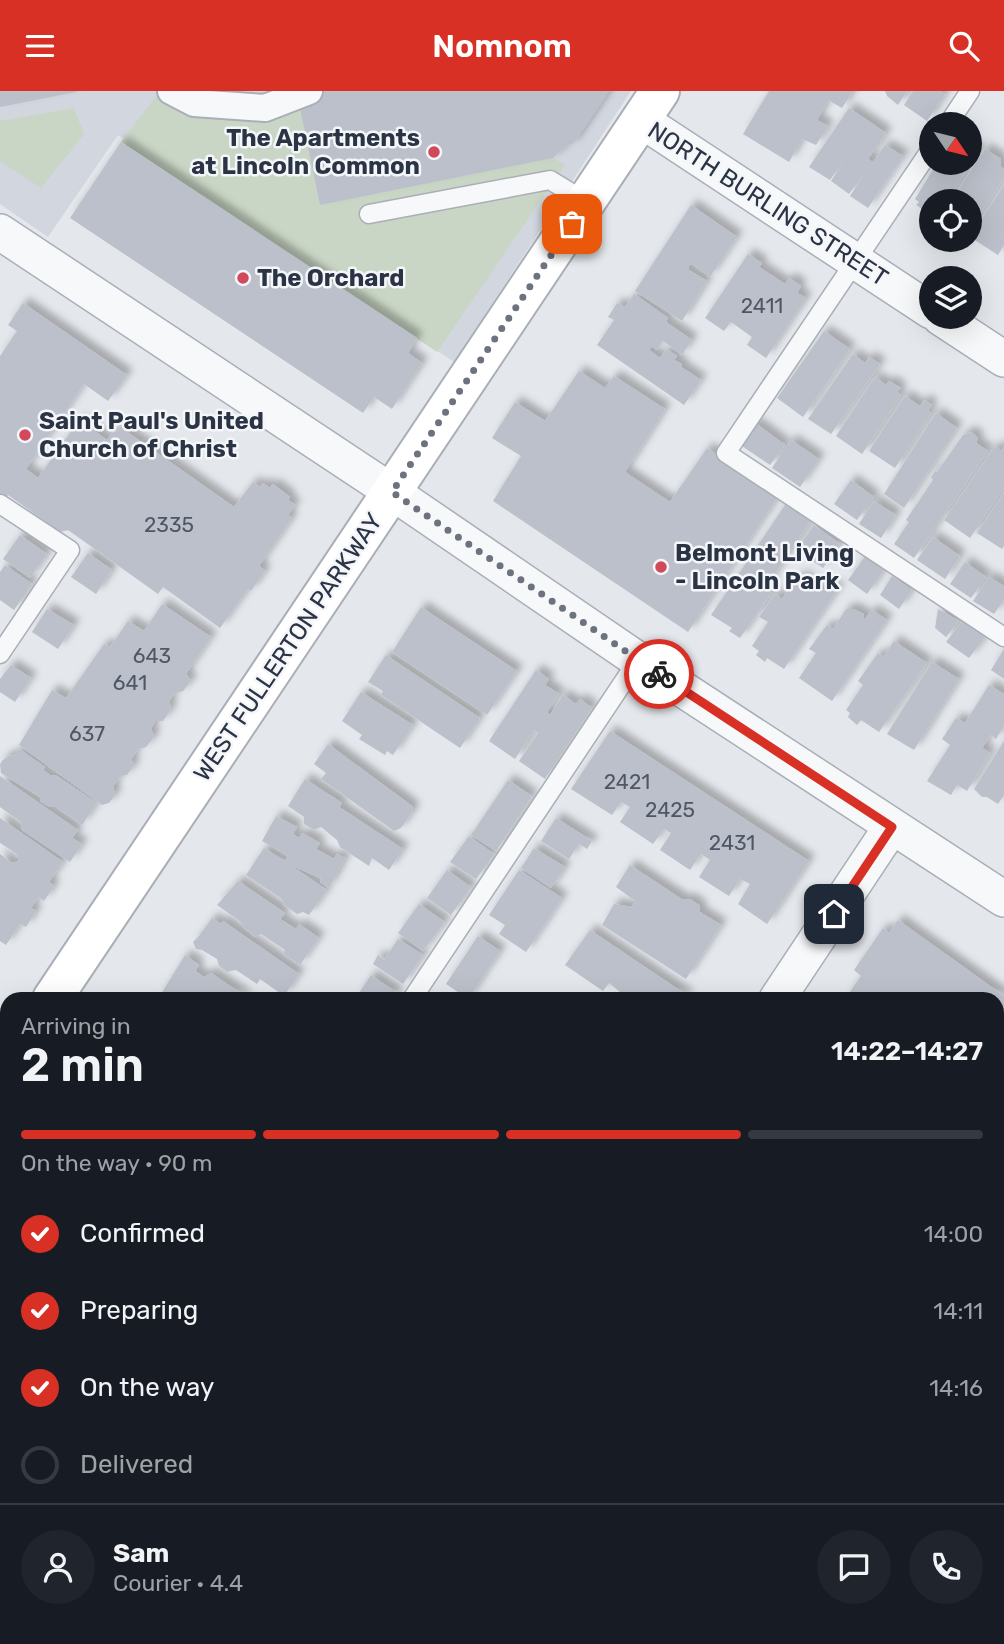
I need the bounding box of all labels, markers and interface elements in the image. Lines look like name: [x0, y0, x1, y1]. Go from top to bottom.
icon: menu: [21, 27, 59, 65]
text: Nomnom: [432, 27, 572, 65]
icon: search: [945, 27, 983, 65]
north arrow: [919, 112, 982, 175]
map controls: [919, 112, 982, 329]
street label: NORTH BURLING STREET: [643, 116, 893, 292]
place label: The Apartments at Lincoln Common: [191, 124, 420, 180]
marker: The Apartments at Lincoln Common: [426, 144, 442, 160]
button: locate: [919, 189, 982, 252]
pin: [542, 194, 602, 254]
icon: bag: [553, 205, 591, 243]
place label: The Orchard: [257, 264, 404, 292]
button: layers: [919, 266, 982, 329]
marker: The Orchard: [235, 270, 251, 286]
house number: 2411: [741, 293, 783, 318]
place label: Saint Paul's United Church of Christ: [39, 407, 264, 463]
marker: Saint Paul's United Church of Christ: [17, 427, 33, 443]
street label: WEST FULLERTON PARKWAY: [188, 508, 388, 786]
house number: 2335: [144, 512, 194, 537]
place label: Belmont Living - Lincoln Park: [675, 539, 854, 595]
marker: Belmont Living - Lincoln Park: [653, 559, 669, 575]
courier: [624, 639, 694, 709]
house number: 643: [133, 643, 171, 668]
icon: bike: [640, 655, 678, 693]
house number: 641: [113, 670, 147, 695]
house number: 637: [69, 721, 105, 746]
house number: 2421: [604, 769, 650, 794]
house number: 2425: [645, 797, 695, 822]
house number: 2431: [709, 830, 755, 855]
pin: [804, 884, 864, 944]
icon: home: [815, 895, 853, 933]
text: Arriving in: [21, 1012, 131, 1040]
text: 14:22–14:27: [831, 1036, 983, 1067]
text: 2 min: [21, 1038, 144, 1093]
text: On the way · 90 m: [21, 1149, 212, 1177]
icon: check: [21, 1215, 59, 1253]
text: Confirmed: [80, 1218, 205, 1249]
text: 14:00: [924, 1220, 983, 1248]
icon: check: [21, 1292, 59, 1330]
text: Preparing: [80, 1295, 198, 1326]
text: 14:11: [933, 1297, 983, 1325]
icon: check: [21, 1369, 59, 1407]
text: On the way: [80, 1372, 214, 1403]
text: 14:16: [929, 1374, 983, 1402]
text: Delivered: [80, 1449, 193, 1480]
button: person: [21, 1530, 95, 1604]
button: chat: [817, 1530, 891, 1604]
button: phone: [909, 1530, 983, 1604]
text: Sam: [113, 1538, 169, 1569]
text: Courier · 4.4: [113, 1569, 243, 1597]

